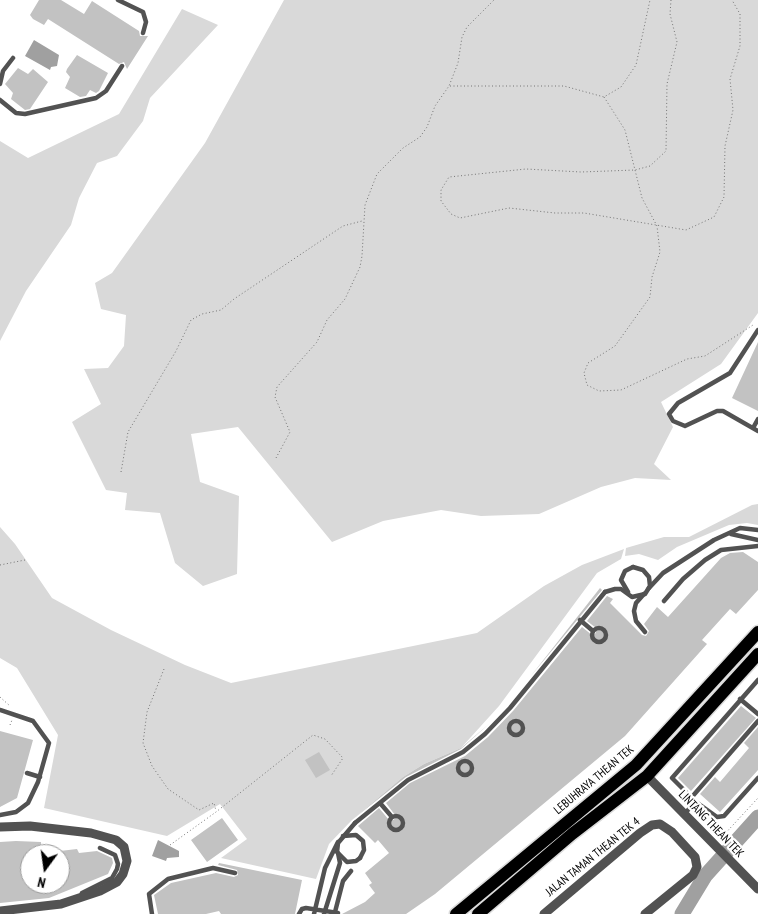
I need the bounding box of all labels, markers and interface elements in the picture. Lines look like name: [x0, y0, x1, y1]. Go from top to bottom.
street label: LEBUHRAYA THEAN TEK: [551, 742, 637, 818]
street label: LINTANG THEAN TEK: [675, 788, 747, 860]
street label: JALAN TAMAN THEAN TEK 4: [543, 815, 643, 899]
north arrow: [20, 844, 70, 894]
text: N: [36, 873, 47, 892]

